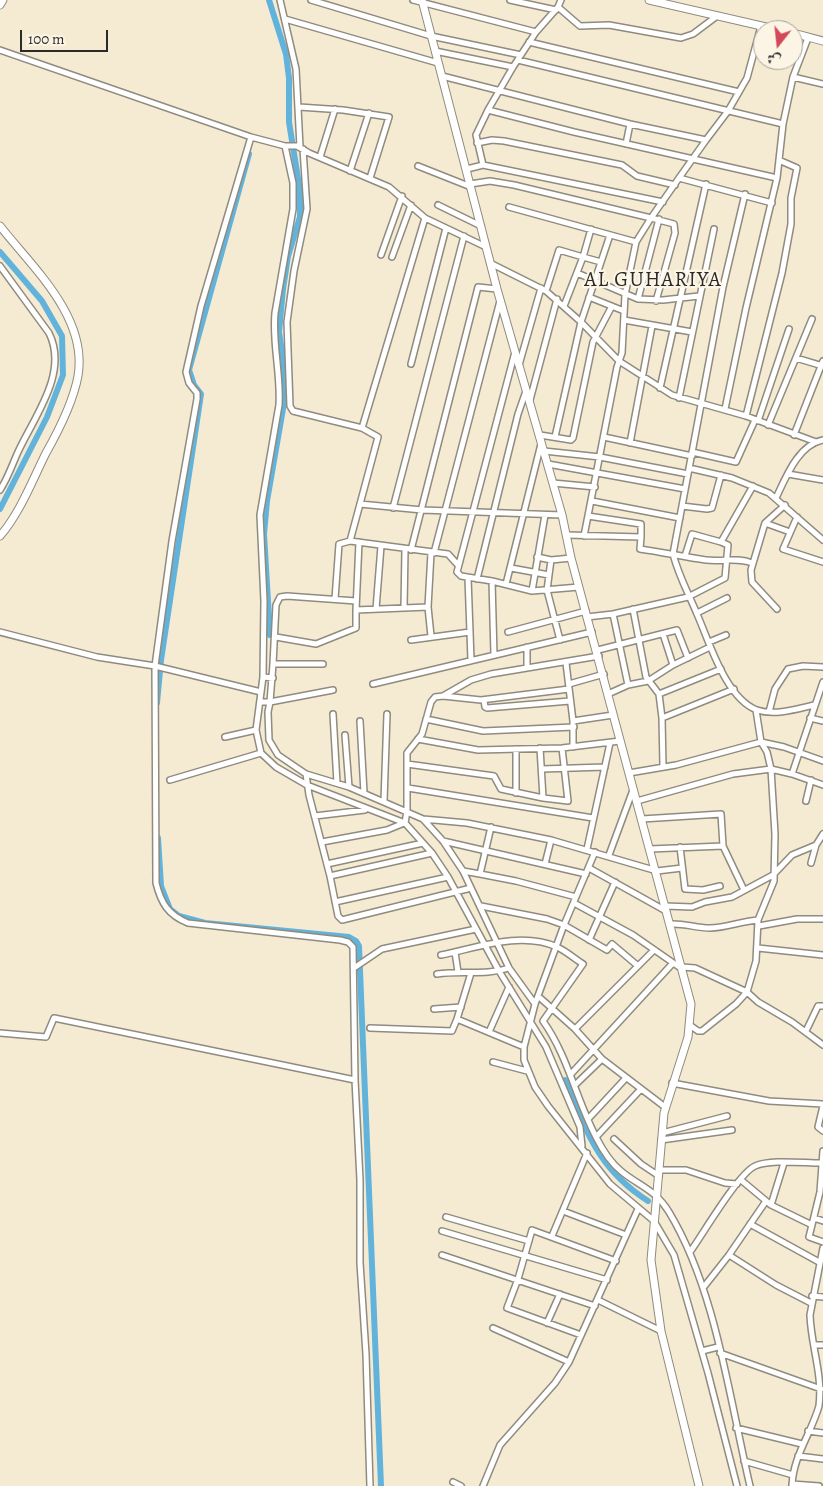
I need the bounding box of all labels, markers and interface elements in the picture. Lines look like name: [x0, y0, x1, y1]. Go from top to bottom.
scale bar: [22, 20, 110, 52]
north arrow: [753, 20, 803, 70]
text: 100 m: [28, 29, 65, 49]
text: ش: [765, 48, 783, 70]
district label: AL GUHARIYA: [583, 268, 723, 294]

